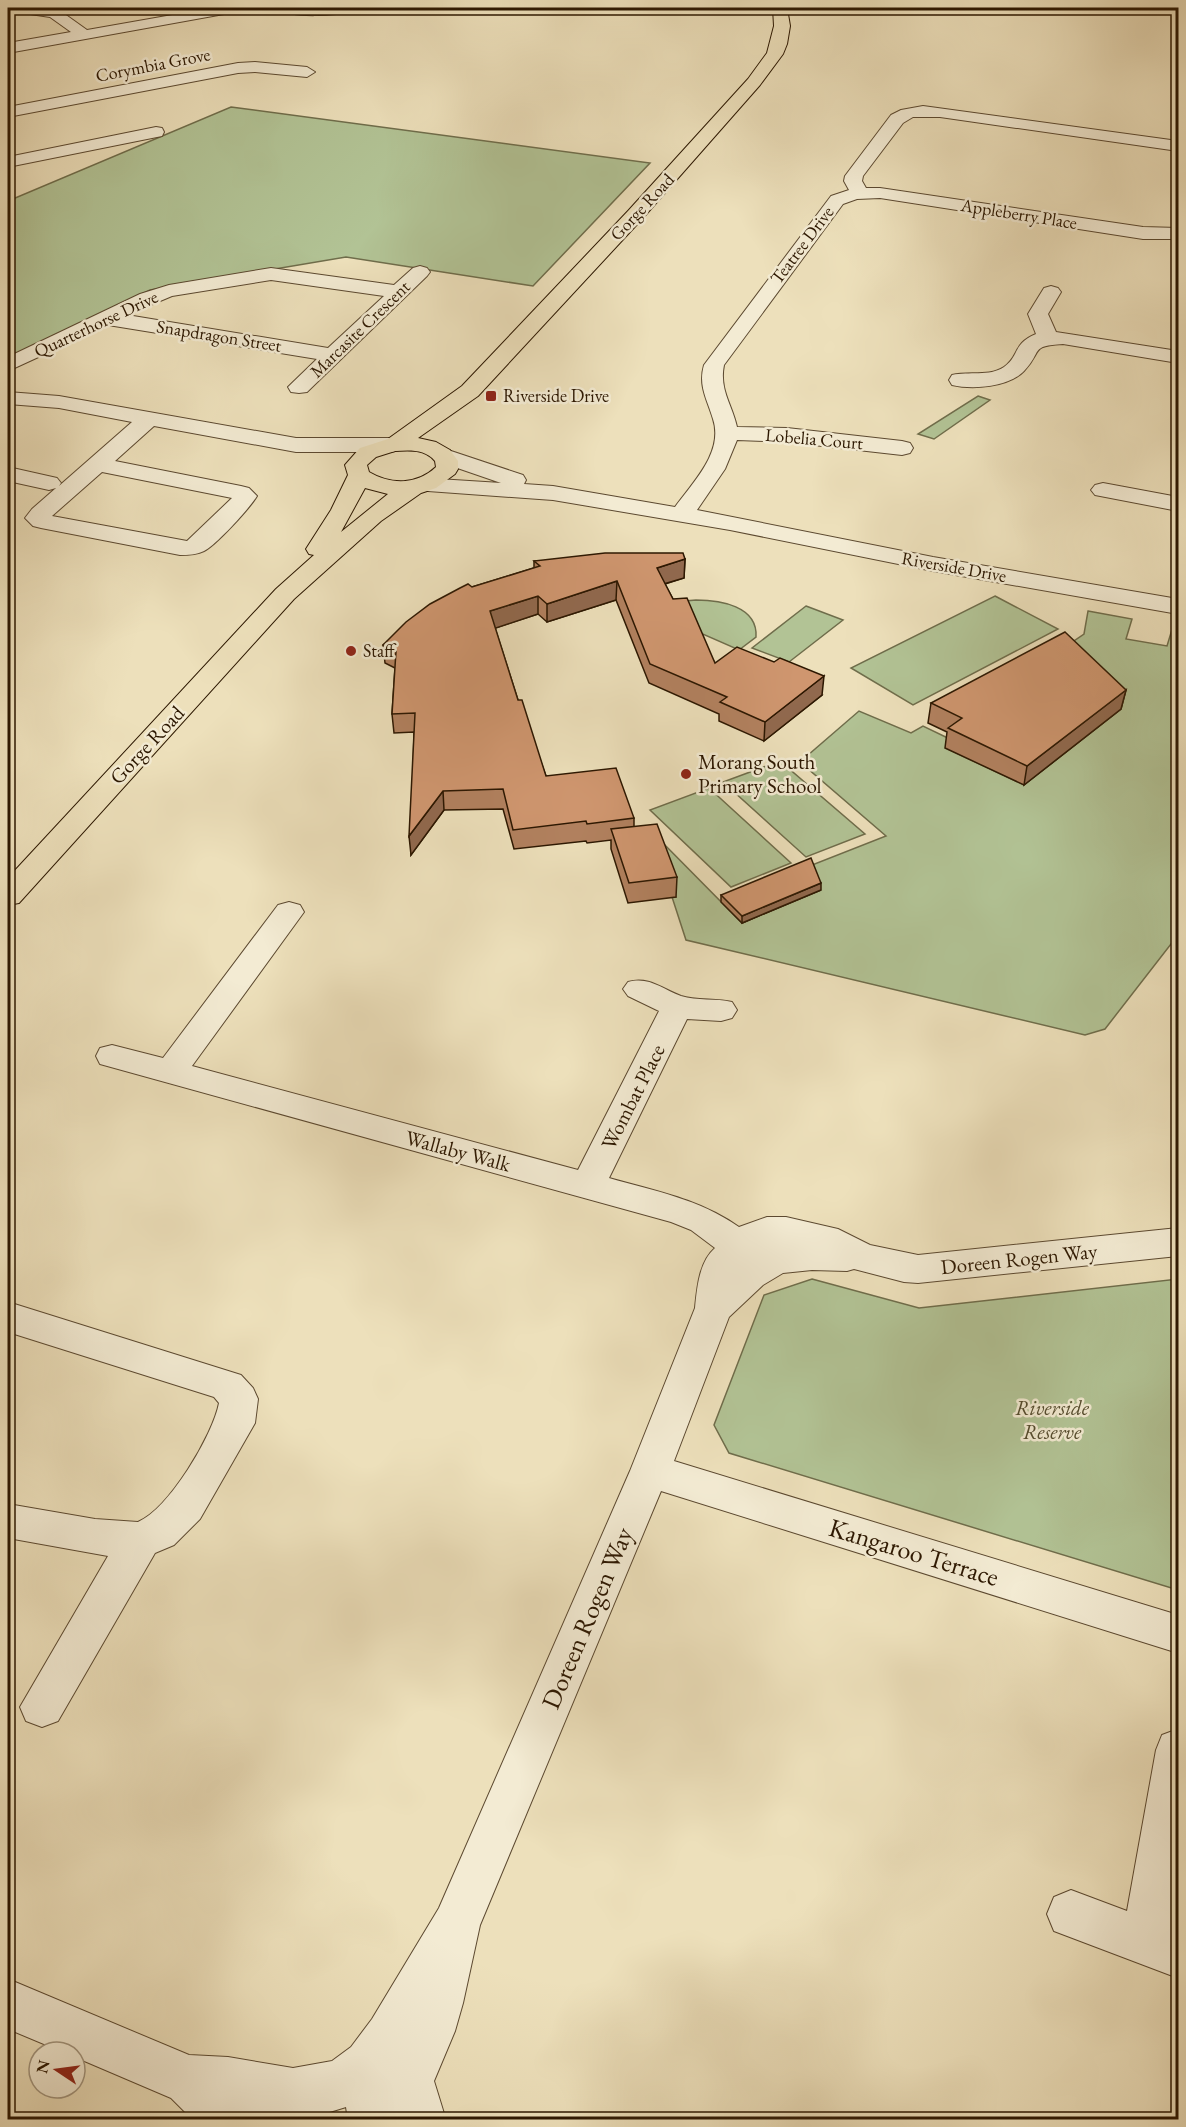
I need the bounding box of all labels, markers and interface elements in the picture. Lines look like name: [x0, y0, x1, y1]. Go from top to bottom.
street label: Corymbia Grove: [94, 42, 212, 87]
street label: Gorge Road: [605, 167, 679, 245]
street label: Appleberry Place: [958, 193, 1079, 234]
street label: Teatree Drive: [765, 201, 838, 288]
street label: Marcasite Crescent: [305, 275, 415, 382]
street label: Quarterhorse Drive: [30, 285, 161, 362]
street label: Snapdragon Street: [155, 314, 283, 357]
place label: Riverside Drive: [503, 384, 609, 407]
marker: Riverside Drive: [484, 389, 498, 403]
street label: Lobelia Court: [764, 423, 864, 454]
street label: Riverside Drive: [900, 546, 1008, 587]
place label: Staff: [363, 639, 397, 662]
marker: Staff: [344, 644, 358, 658]
street label: Gorge Road: [103, 699, 190, 790]
place label: Morang South Primary School: [698, 748, 822, 799]
marker: Morang South Primary School: [679, 767, 693, 781]
street label: Wombat Place: [594, 1040, 671, 1154]
street label: Wallaby Walk: [402, 1123, 515, 1178]
street label: Doreen Rogen Way: [939, 1237, 1099, 1280]
park label: Riverside Reserve: [1015, 1394, 1090, 1445]
street label: Kangaroo Terrace: [825, 1510, 1003, 1594]
street label: Doreen Rogen Way: [533, 1521, 641, 1714]
north arrow: [27, 2040, 87, 2100]
text: N: [31, 2058, 55, 2075]

